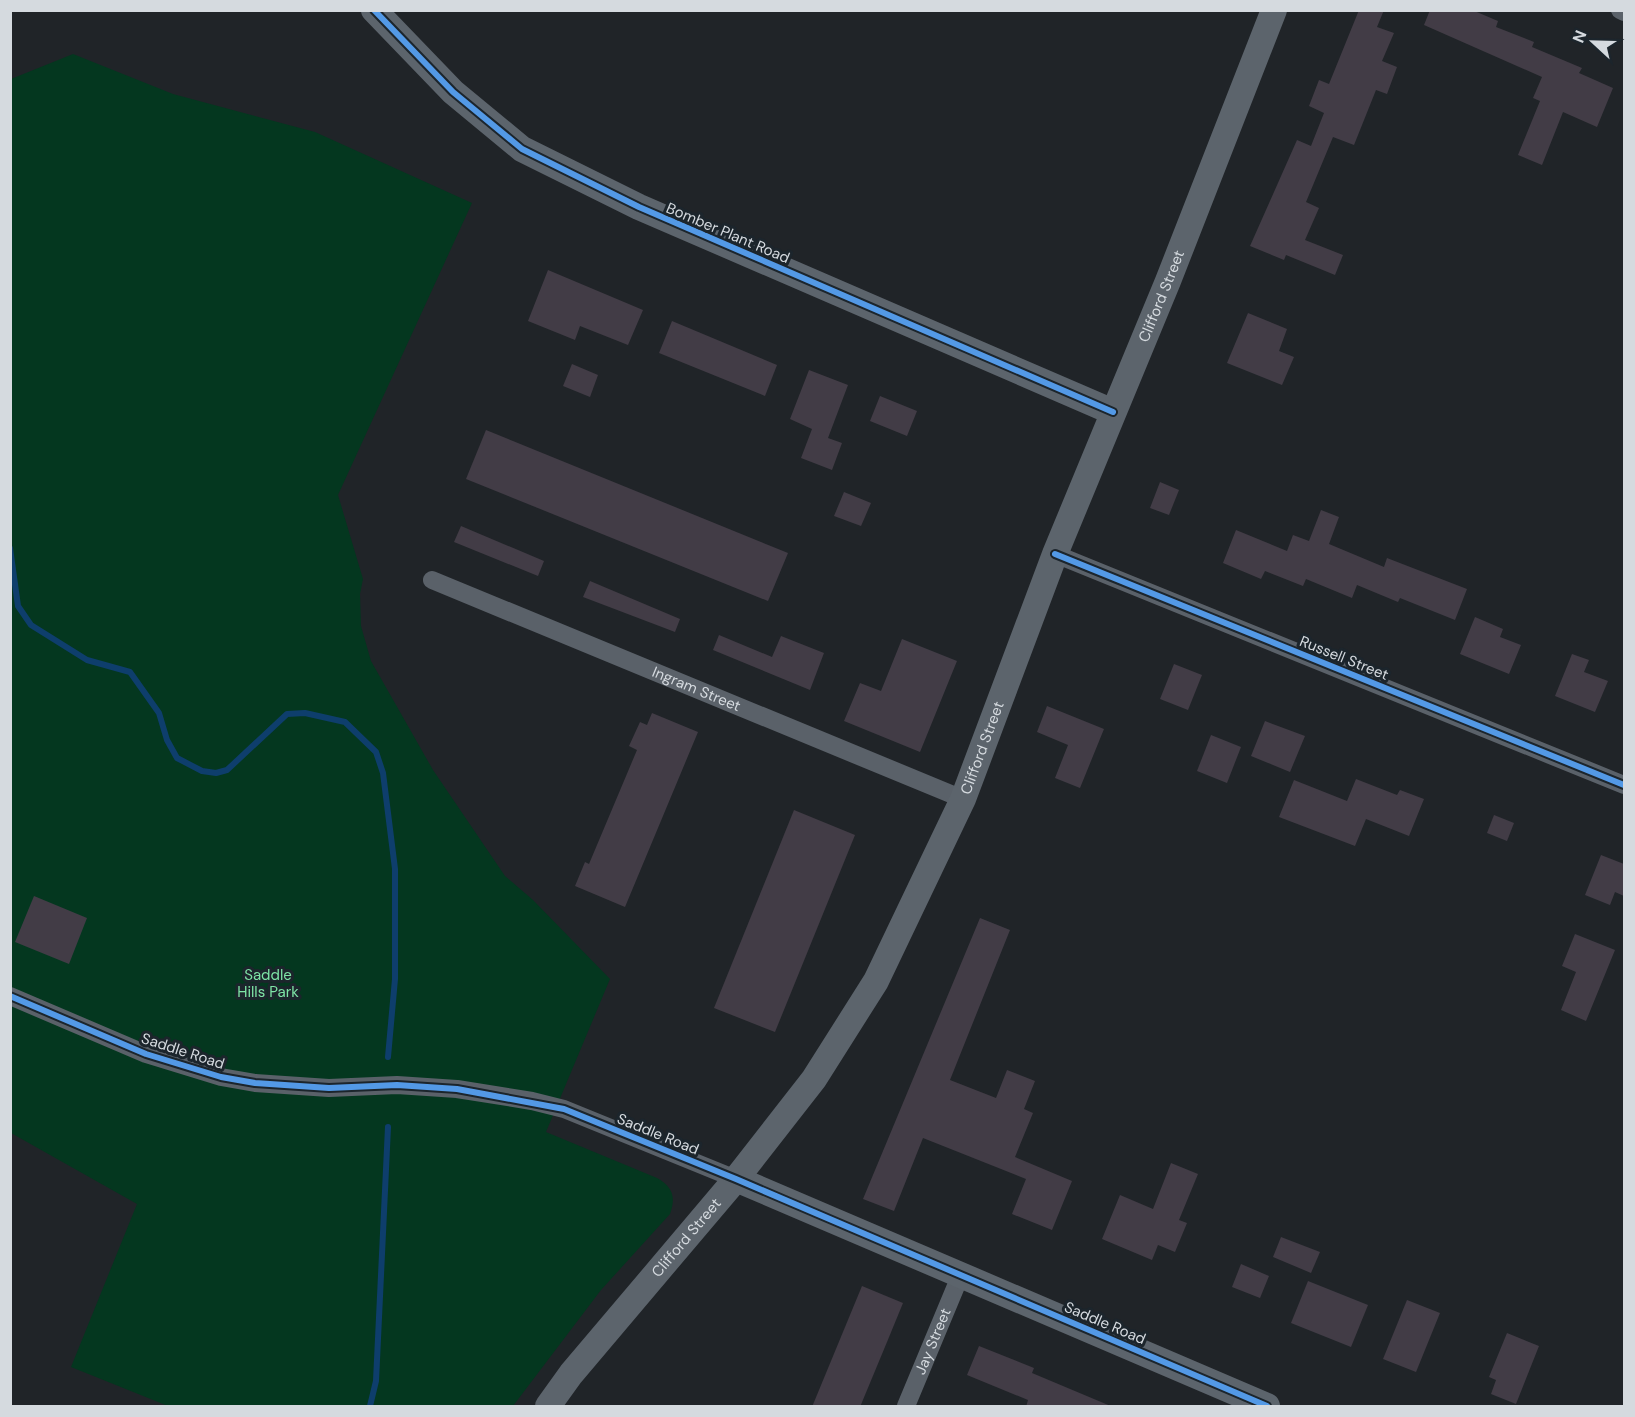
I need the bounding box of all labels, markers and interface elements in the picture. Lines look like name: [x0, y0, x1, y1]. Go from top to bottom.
north arrow: [1563, 12, 1623, 72]
text: N: [1568, 27, 1591, 46]
street label: Bomber Plant Road: [663, 198, 793, 268]
street label: Clifford Street: [1134, 247, 1189, 345]
street label: Russell Street: [1297, 631, 1392, 685]
street label: Ingram Street: [649, 662, 744, 716]
street label: Clifford Street: [956, 698, 1009, 797]
park label: Saddle Hills Park: [237, 965, 299, 1002]
street label: Saddle Road: [139, 1028, 227, 1074]
street label: Saddle Road: [614, 1109, 702, 1159]
street label: Clifford Street: [647, 1194, 726, 1281]
street label: Saddle Road: [1061, 1297, 1149, 1349]
street label: Jay Street: [910, 1305, 956, 1378]

